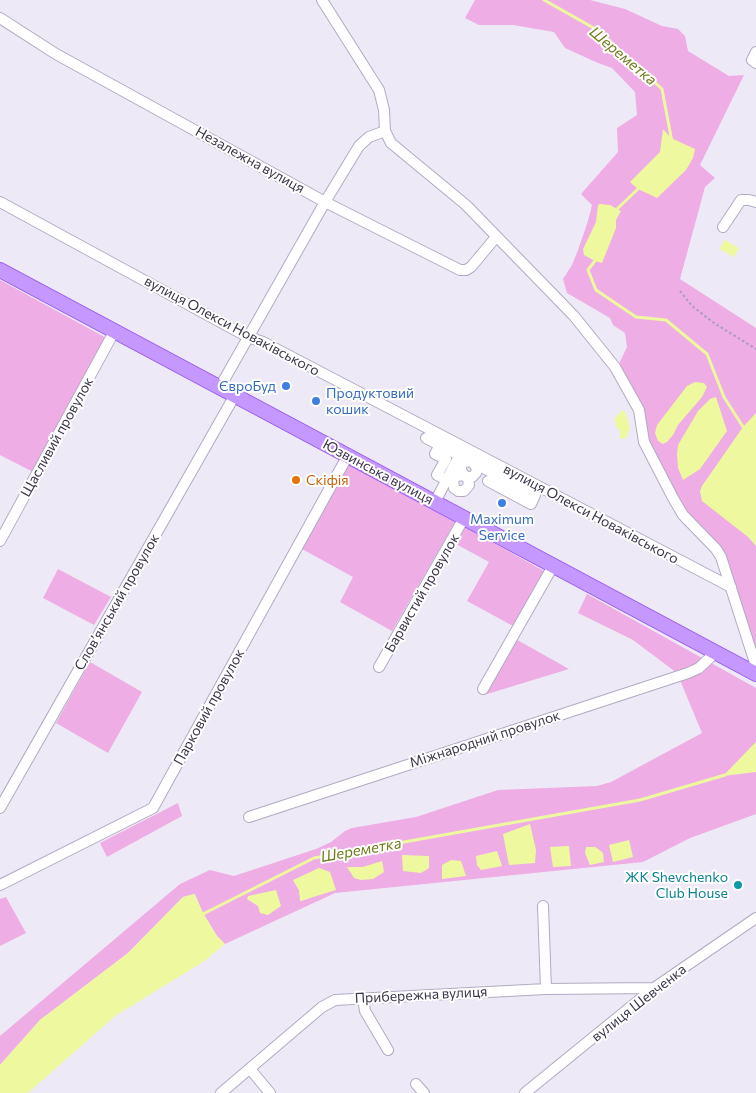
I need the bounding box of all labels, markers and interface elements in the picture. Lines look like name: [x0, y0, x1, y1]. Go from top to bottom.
water label: Шереметка: [586, 23, 660, 89]
street label: Незалежна вулиця: [193, 123, 307, 197]
street label: вулиця Олекси Новаківського: [141, 273, 323, 379]
street label: Щасливий провулок: [17, 374, 97, 500]
place label: ЄвроБуд: [219, 378, 276, 394]
marker: ЄвроБуд: [280, 380, 292, 392]
place label: Продуктовий кошик: [326, 385, 414, 418]
marker: Продуктовий кошик: [310, 395, 322, 407]
street label: Юзвинська вулиця: [320, 436, 436, 508]
street label: вулиця Олекси Новаківського: [500, 461, 682, 567]
place label: Скіфія: [306, 472, 349, 488]
marker: Скіфія: [290, 474, 302, 486]
marker: Maximum Service: [496, 497, 508, 509]
place label: Maximum Service: [470, 511, 534, 544]
street label: Словʼянський провулок: [71, 531, 163, 673]
street label: Барвистий провулок: [381, 531, 463, 655]
street label: Парковий провулок: [170, 646, 248, 768]
street label: Міжнародний провулок: [408, 707, 562, 771]
water label: Шереметка: [319, 834, 403, 866]
place label: ЖК Shevchenko Club House: [625, 869, 728, 902]
marker: ЖК Shevchenko Club House: [732, 879, 744, 891]
street label: вулиця Шевченка: [588, 961, 690, 1045]
street label: Прибережна вулиця: [354, 983, 488, 1007]

